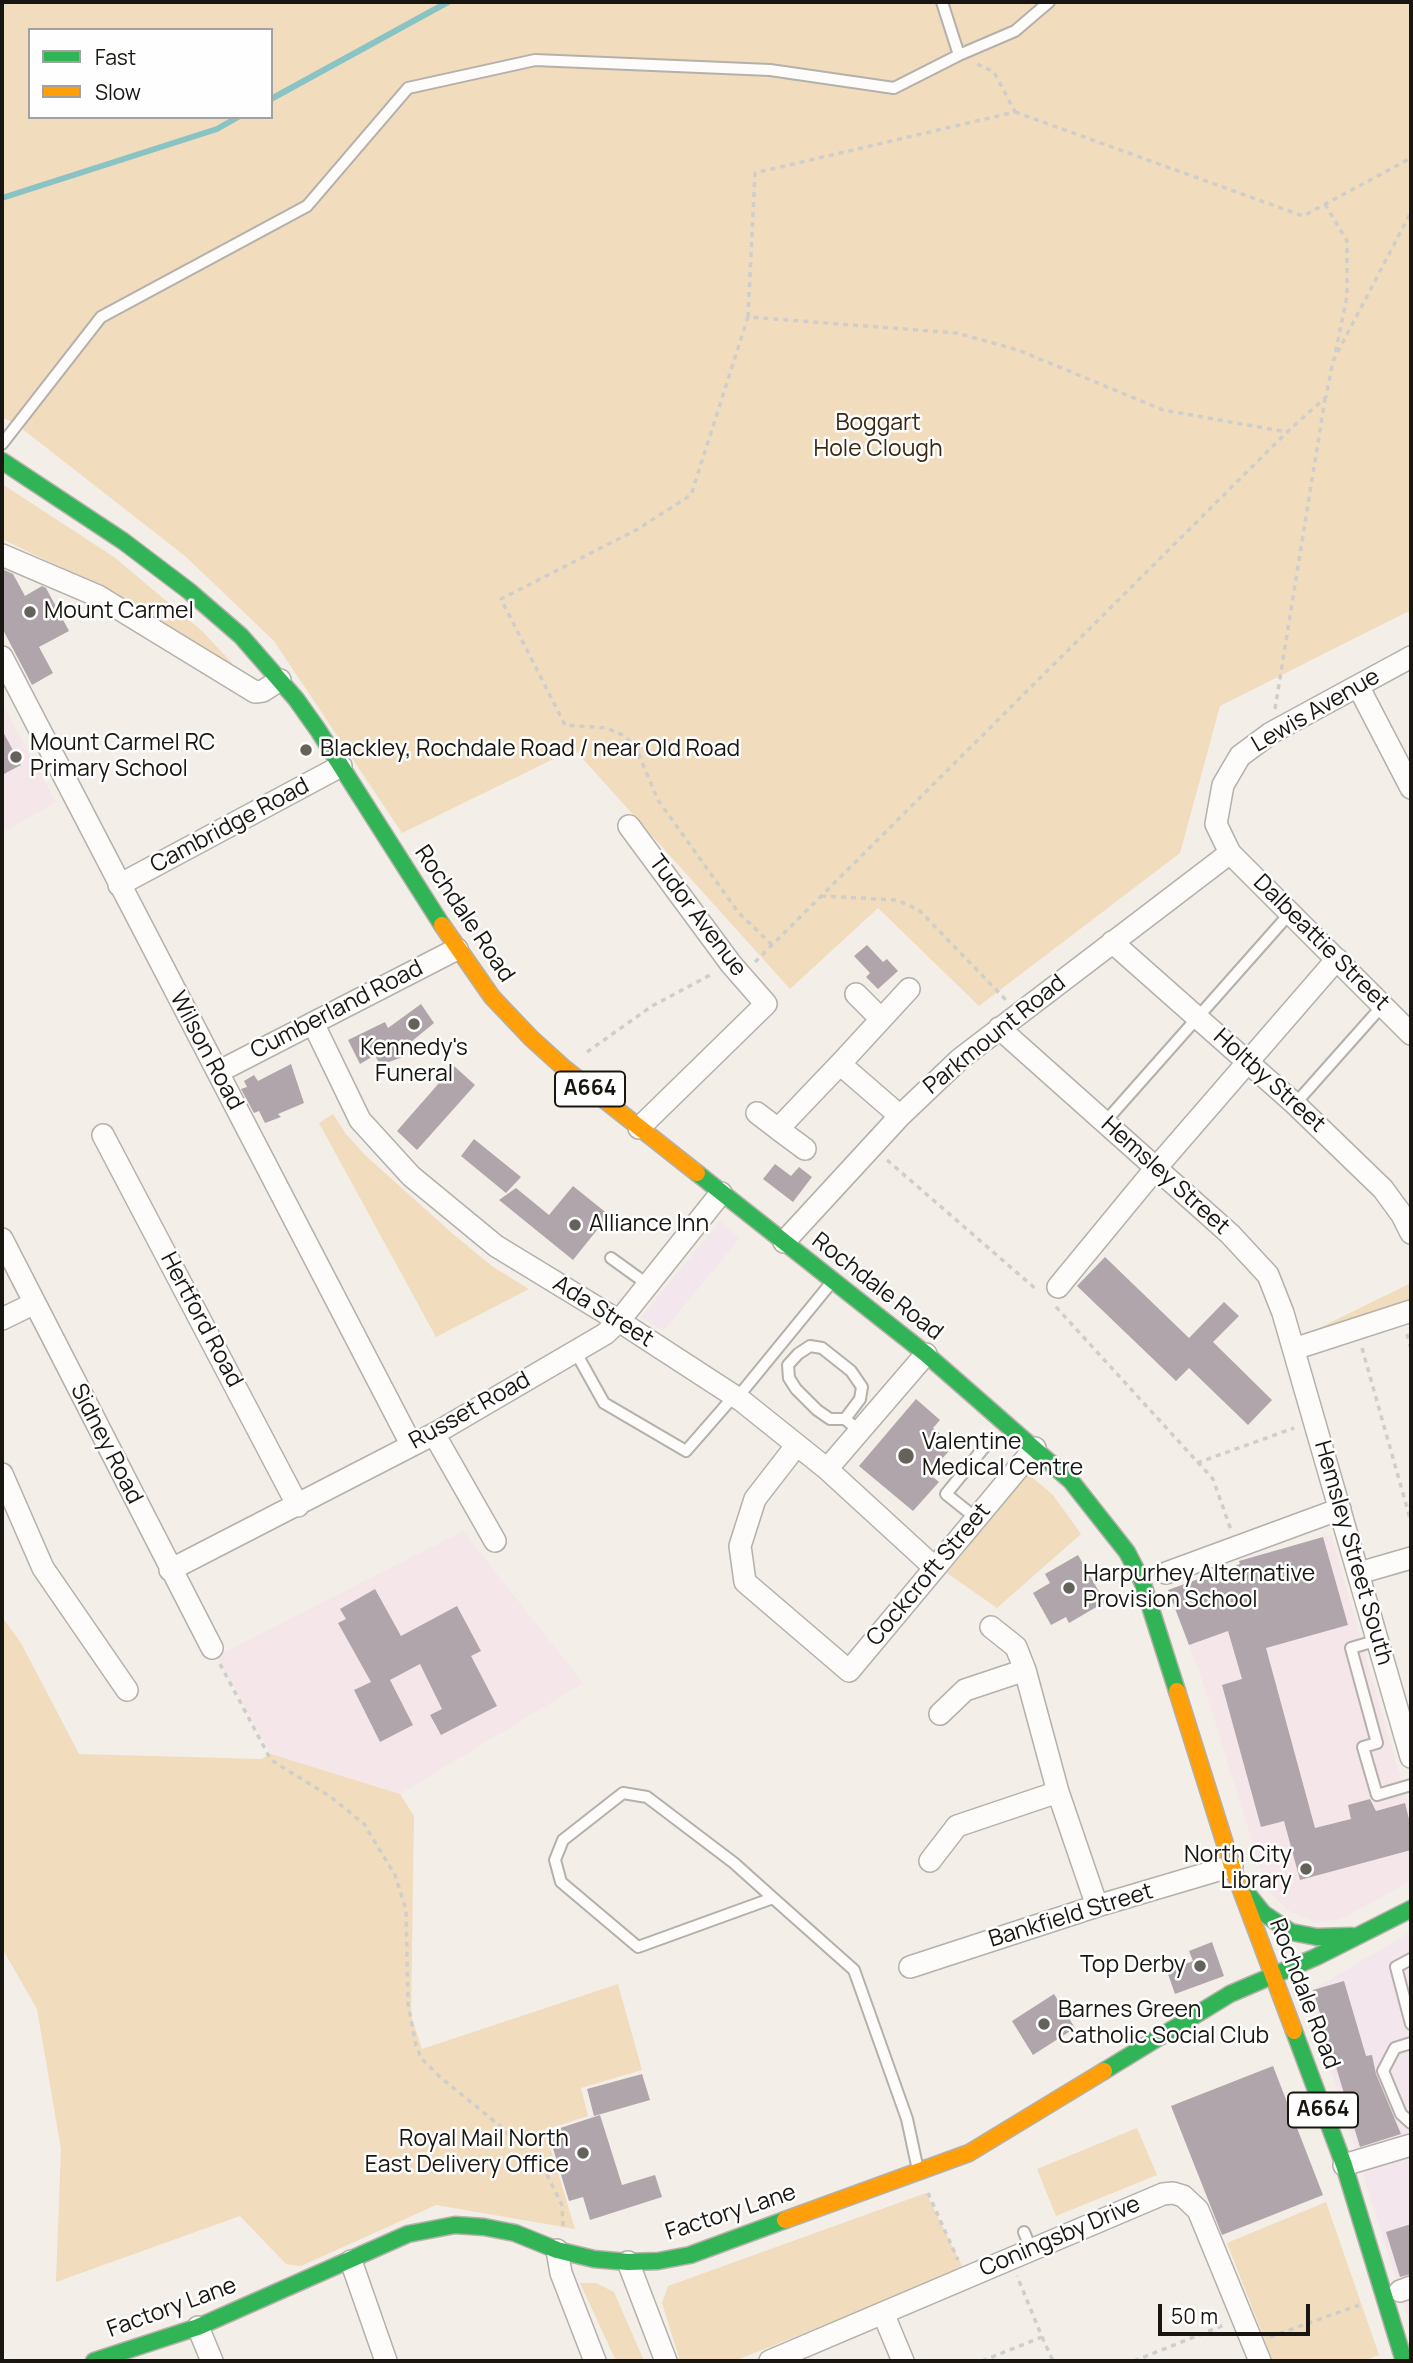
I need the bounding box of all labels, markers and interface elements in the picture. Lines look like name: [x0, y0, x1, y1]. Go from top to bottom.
legend: [28, 28, 273, 119]
text: Fast: [95, 43, 136, 71]
text: Slow: [95, 78, 141, 106]
park label: Boggart Hole Clough: [813, 410, 943, 464]
place label: Mount Carmel: [44, 598, 194, 626]
marker: Mount Carmel: [22, 604, 38, 620]
street label: Lewis Avenue: [1247, 663, 1385, 759]
place label: Mount Carmel RC Primary School: [30, 730, 215, 784]
place label: Blackley, Rochdale Road / near Old Road: [320, 736, 740, 764]
marker: Blackley, Rochdale Road / near Old Road: [298, 742, 314, 758]
marker: Mount Carmel RC Primary School: [8, 749, 24, 765]
street label: Cambridge Road: [146, 773, 314, 879]
street label: Rochdale Road: [408, 840, 520, 988]
street label: Tudor Avenue: [642, 850, 752, 982]
street label: Dalbeattie Street: [1247, 869, 1395, 1017]
street label: Cumberland Road: [246, 955, 428, 1065]
street label: Parkmount Road: [919, 969, 1071, 1101]
street label: Wilson Road: [163, 987, 249, 1115]
marker: Kennedy's Funeral: [406, 1016, 422, 1032]
street label: Holtby Street: [1207, 1023, 1331, 1139]
place label: Kennedy's Funeral: [360, 1035, 468, 1089]
road number: A664: [555, 1072, 625, 1106]
street label: Hemsley Street: [1095, 1111, 1235, 1241]
place label: Alliance Inn: [589, 1211, 709, 1239]
marker: Alliance Inn: [567, 1217, 583, 1233]
street label: Rochdale Road: [806, 1227, 948, 1347]
street label: Hertford Road: [154, 1248, 248, 1392]
street label: Ada Street: [548, 1270, 658, 1354]
street label: Russet Road: [405, 1366, 535, 1456]
street label: Sidney Road: [64, 1379, 148, 1509]
place label: Valentine Medical Centre: [922, 1429, 1083, 1483]
street label: Hemsley Street South: [1308, 1438, 1398, 1668]
marker: Valentine Medical Centre: [896, 1446, 916, 1466]
street label: Cockcroft Street: [861, 1498, 997, 1652]
place label: Harpurhey Alternative Provision School: [1083, 1561, 1315, 1615]
marker: Harpurhey Alternative Provision School: [1061, 1580, 1077, 1596]
place label: North City Library: [1184, 1842, 1292, 1896]
marker: North City Library: [1298, 1861, 1314, 1877]
street label: Bankfield Street: [985, 1878, 1157, 1954]
street label: Rochdale Road: [1263, 1915, 1345, 2073]
place label: Top Derby: [1080, 1952, 1186, 1980]
marker: Top Derby: [1192, 1958, 1208, 1974]
place label: Barnes Green Catholic Social Club: [1058, 1997, 1269, 2051]
marker: Barnes Green Catholic Social Club: [1036, 2016, 1052, 2032]
road number: A664: [1288, 2092, 1358, 2128]
place label: Royal Mail North East Delivery Office: [365, 2126, 569, 2180]
marker: Royal Mail North East Delivery Office: [575, 2145, 591, 2161]
street label: Factory Lane: [662, 2179, 800, 2247]
street label: Coningsby Drive: [975, 2191, 1145, 2283]
street label: Factory Lane: [104, 2272, 240, 2344]
scale bar: [1161, 2290, 1313, 2334]
text: 50 m: [1171, 2302, 1218, 2330]

